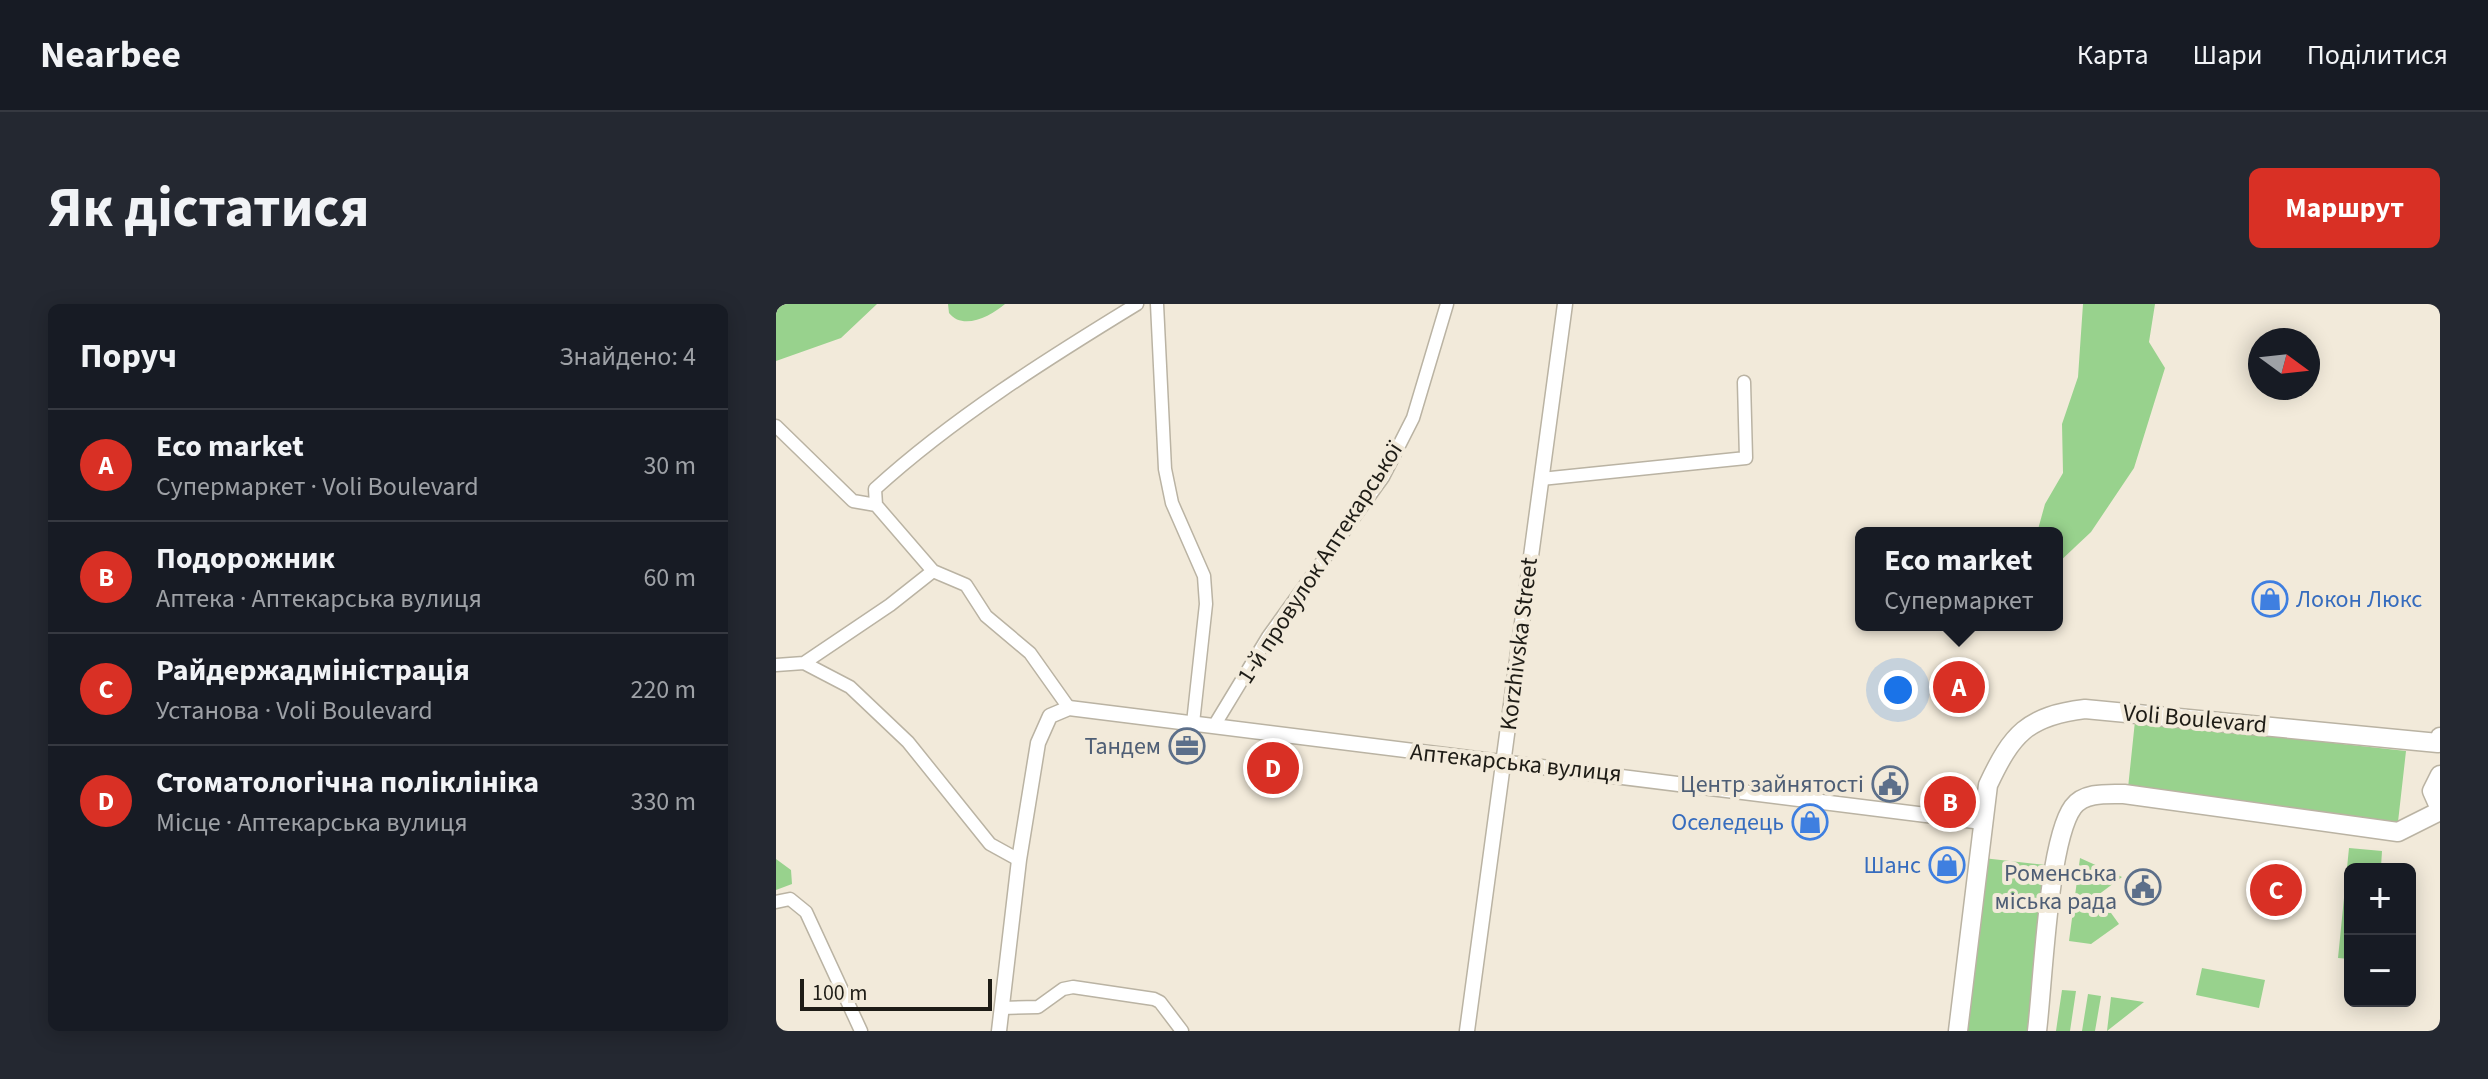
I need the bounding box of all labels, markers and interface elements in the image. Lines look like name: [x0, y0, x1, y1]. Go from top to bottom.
text: Nearbee: [40, 28, 181, 82]
text: Карта: [2077, 35, 2149, 75]
text: Шари: [2193, 35, 2263, 75]
text: Поділитися: [2307, 35, 2448, 75]
button: Маршрут: [2249, 168, 2440, 248]
text: Як дістатися: [48, 169, 369, 248]
north arrow: [2248, 328, 2320, 400]
text: Поруч: [80, 332, 177, 381]
text: Знайдено: 4: [559, 338, 696, 375]
text: Eco market: [156, 425, 304, 468]
street label: 1-й провулок Аптекарської: [1229, 434, 1412, 691]
text: A: [99, 447, 113, 484]
text: 30 m: [643, 447, 696, 484]
text: Супермаркет · Voli Boulevard: [156, 468, 479, 505]
popup: [1855, 527, 2063, 631]
text: Подорожник: [156, 537, 335, 580]
text: Eco market: [1884, 539, 2032, 582]
street label: Korzhivska Street: [1491, 555, 1547, 733]
text: B: [98, 559, 114, 596]
text: 60 m: [643, 559, 696, 596]
text: Аптека · Аптекарська вулиця: [156, 580, 482, 617]
shop icon: Локон Люкс: [2251, 580, 2289, 618]
text: Супермаркет: [1884, 582, 2034, 619]
place label: Локон Люкс: [2296, 582, 2422, 617]
text: Райдержадміністрація: [156, 649, 470, 692]
pin: A: [1933, 657, 1985, 717]
your location: [1878, 670, 1918, 710]
text: C: [98, 671, 114, 708]
text: 220 m: [630, 671, 696, 708]
text: Установа · Voli Boulevard: [156, 692, 433, 729]
street label: Voli Boulevard: [2122, 695, 2268, 743]
office icon: Тандем: [1168, 727, 1206, 765]
place label: Тандем: [1084, 729, 1161, 764]
street label: Аптекарська вулиця: [1409, 734, 1623, 792]
pin: D: [1247, 738, 1299, 798]
text: Стоматологічна поліклініка: [156, 761, 539, 804]
public building icon: Центр зайнятості: [1871, 765, 1909, 803]
place label: Центр зайнятості: [1680, 767, 1864, 802]
pin: B: [1924, 772, 1976, 832]
text: D: [98, 783, 114, 820]
text: 330 m: [630, 783, 696, 820]
shop icon: Оселедець: [1791, 803, 1829, 841]
text: Місце · Аптекарська вулиця: [156, 804, 468, 841]
place label: Оселедець: [1671, 805, 1784, 840]
shop icon: Шанс: [1928, 846, 1966, 884]
place label: Шанс: [1863, 848, 1921, 883]
place label: Роменська міська рада: [1995, 856, 2117, 919]
pin: C: [2250, 860, 2302, 920]
map controls: [2344, 863, 2416, 1007]
button: +: [2344, 863, 2416, 935]
public building icon: Роменська міська рада: [2124, 868, 2162, 906]
button: −: [2344, 935, 2416, 1007]
scale bar: [800, 975, 992, 1011]
text: 100 m: [812, 977, 867, 1009]

